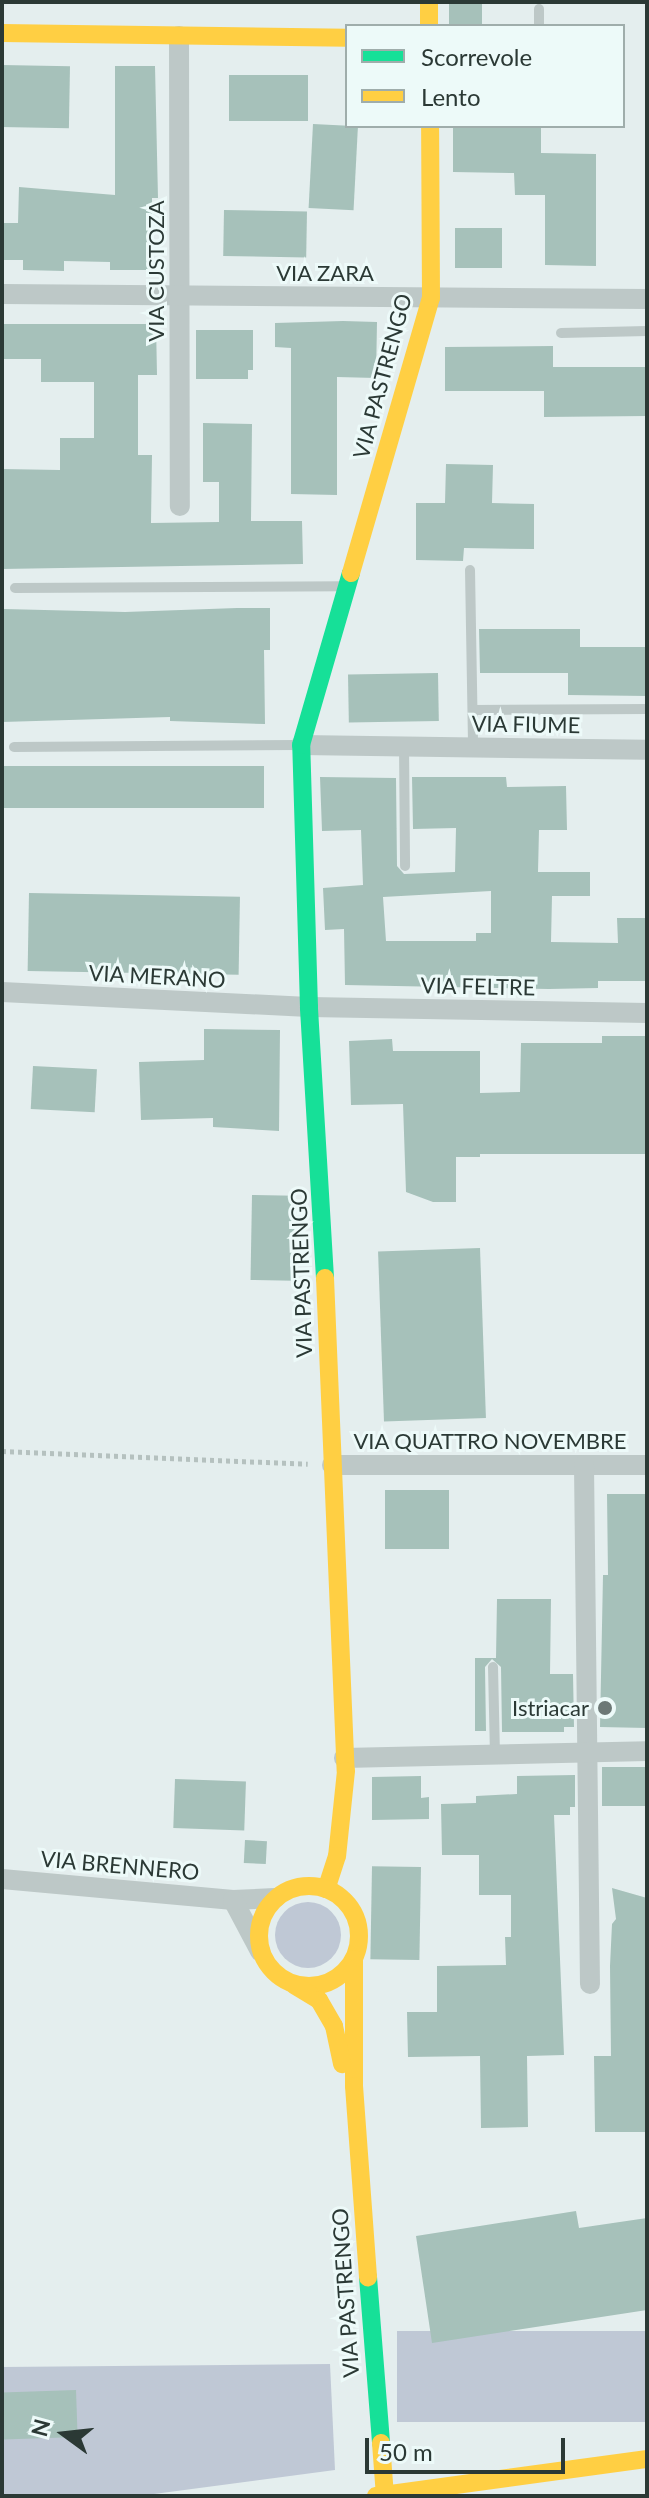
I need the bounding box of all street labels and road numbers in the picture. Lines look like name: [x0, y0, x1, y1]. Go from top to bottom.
street label: VIA CUSTOZA: [143, 200, 169, 342]
street label: VIA ZARA: [276, 260, 374, 286]
street label: VIA PASTRENGO: [347, 290, 417, 462]
street label: VIA FIUME: [471, 710, 581, 738]
street label: VIA MERANO: [88, 959, 226, 993]
street label: VIA FELTRE: [420, 972, 536, 1000]
street label: VIA PASTRENGO: [285, 1187, 317, 1359]
street label: VIA QUATTRO NOVEMBRE: [353, 1428, 627, 1454]
street label: VIA BRENNERO: [39, 1845, 201, 1885]
street label: VIA PASTRENGO: [326, 2207, 364, 2379]

